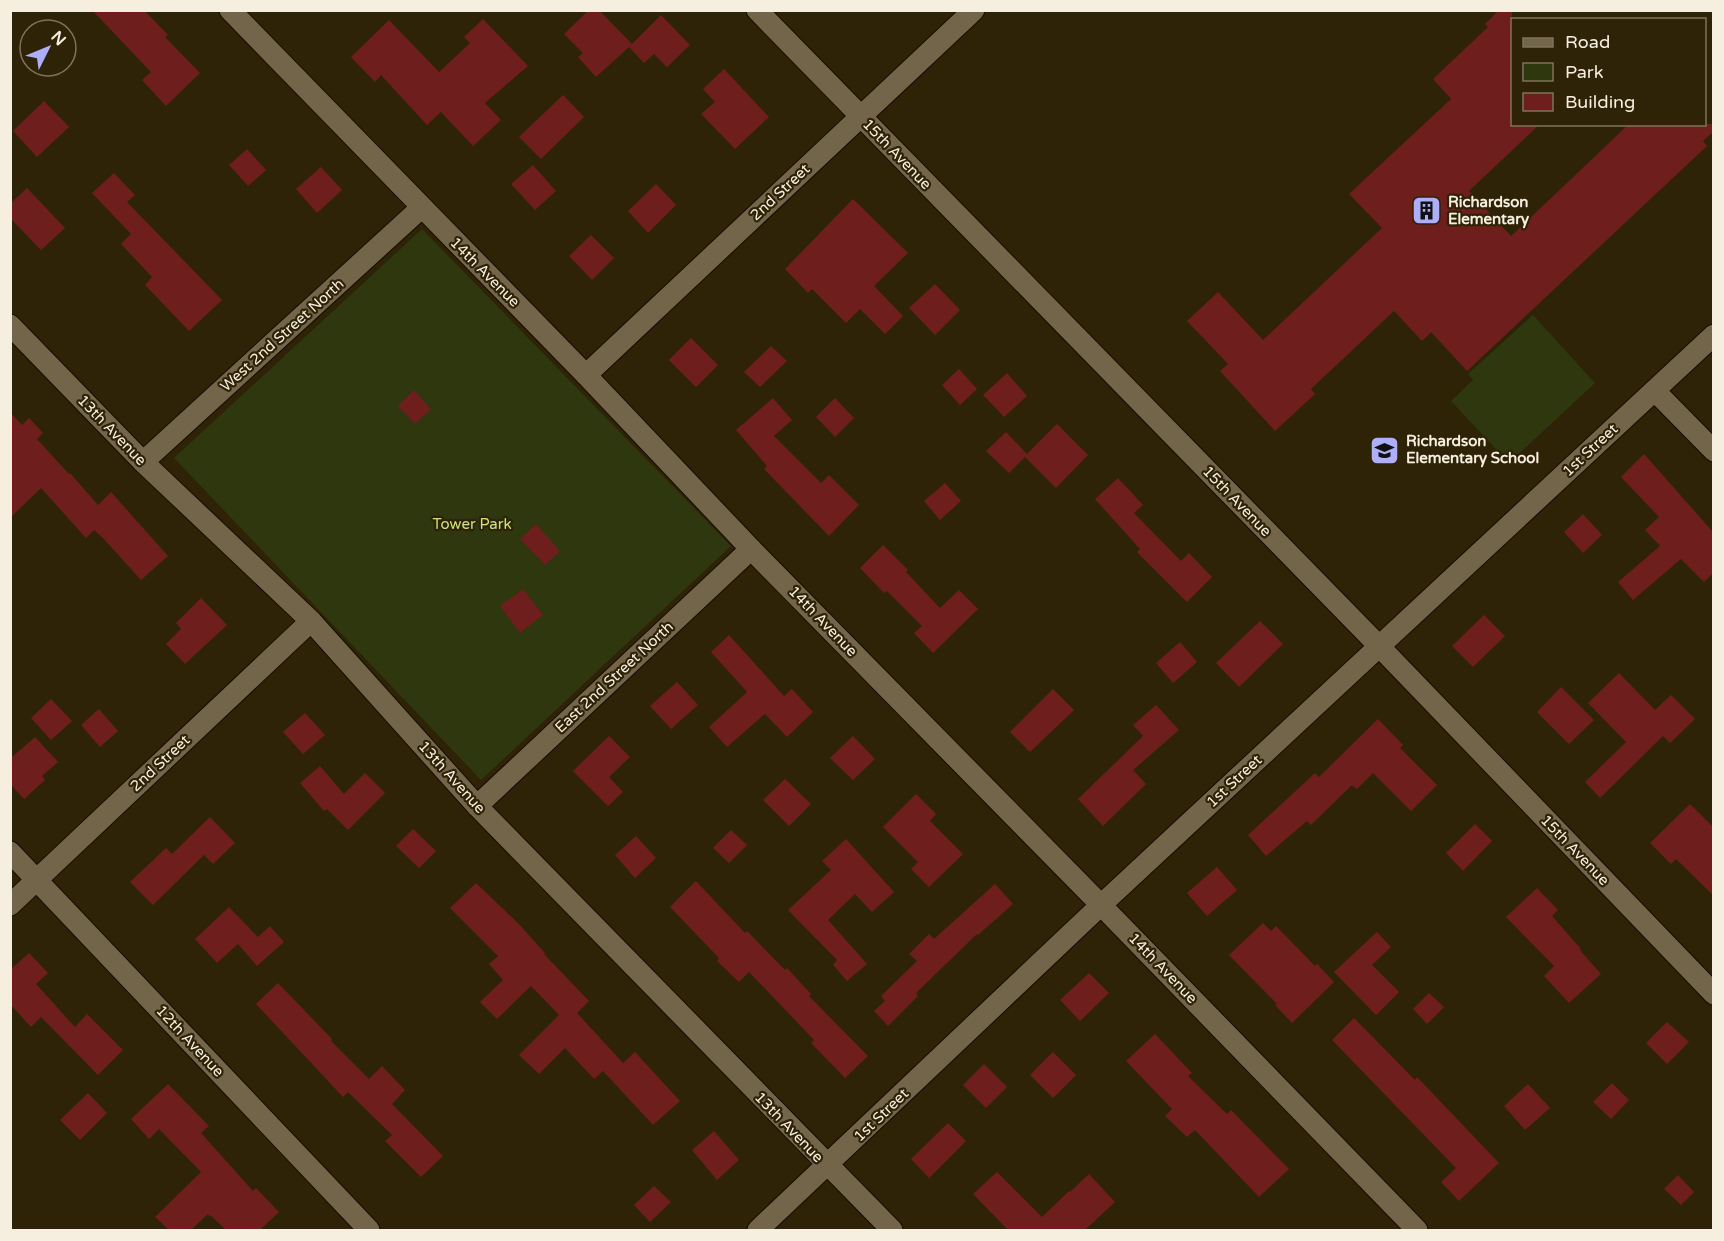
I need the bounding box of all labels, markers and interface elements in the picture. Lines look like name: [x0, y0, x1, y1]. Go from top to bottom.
north arrow: [18, 18, 78, 78]
legend: [1511, 18, 1706, 126]
text: N: [47, 27, 70, 50]
text: Road: [1565, 31, 1610, 53]
text: Park: [1565, 61, 1604, 83]
text: Building: [1565, 91, 1635, 113]
street label: 15th Avenue: [859, 115, 935, 193]
street label: 2nd Street: [747, 160, 814, 224]
place label: Richardson Elementary: [1448, 193, 1529, 229]
building icon: Richardson Elementary: [1411, 195, 1443, 227]
street label: 14th Avenue: [446, 233, 524, 311]
street label: West 2nd Street North: [217, 275, 347, 395]
street label: 13th Avenue: [74, 391, 150, 469]
street label: 1st Street: [1559, 420, 1622, 480]
place label: Richardson Elementary School: [1406, 432, 1539, 468]
school or university icon: Richardson Elementary School: [1369, 434, 1401, 466]
street label: 15th Avenue: [1199, 462, 1275, 540]
park label: Tower Park: [432, 515, 512, 533]
street label: 14th Avenue: [785, 582, 861, 660]
street label: East 2nd Street North: [551, 618, 677, 736]
street label: 2nd Street: [127, 731, 194, 795]
street label: 13th Avenue: [415, 737, 489, 817]
street label: 1st Street: [1203, 751, 1266, 811]
street label: 15th Avenue: [1537, 811, 1613, 889]
street label: 14th Avenue: [1125, 929, 1201, 1007]
street label: 12th Avenue: [152, 1001, 228, 1081]
street label: 1st Street: [850, 1084, 912, 1145]
street label: 13th Avenue: [751, 1088, 827, 1166]

